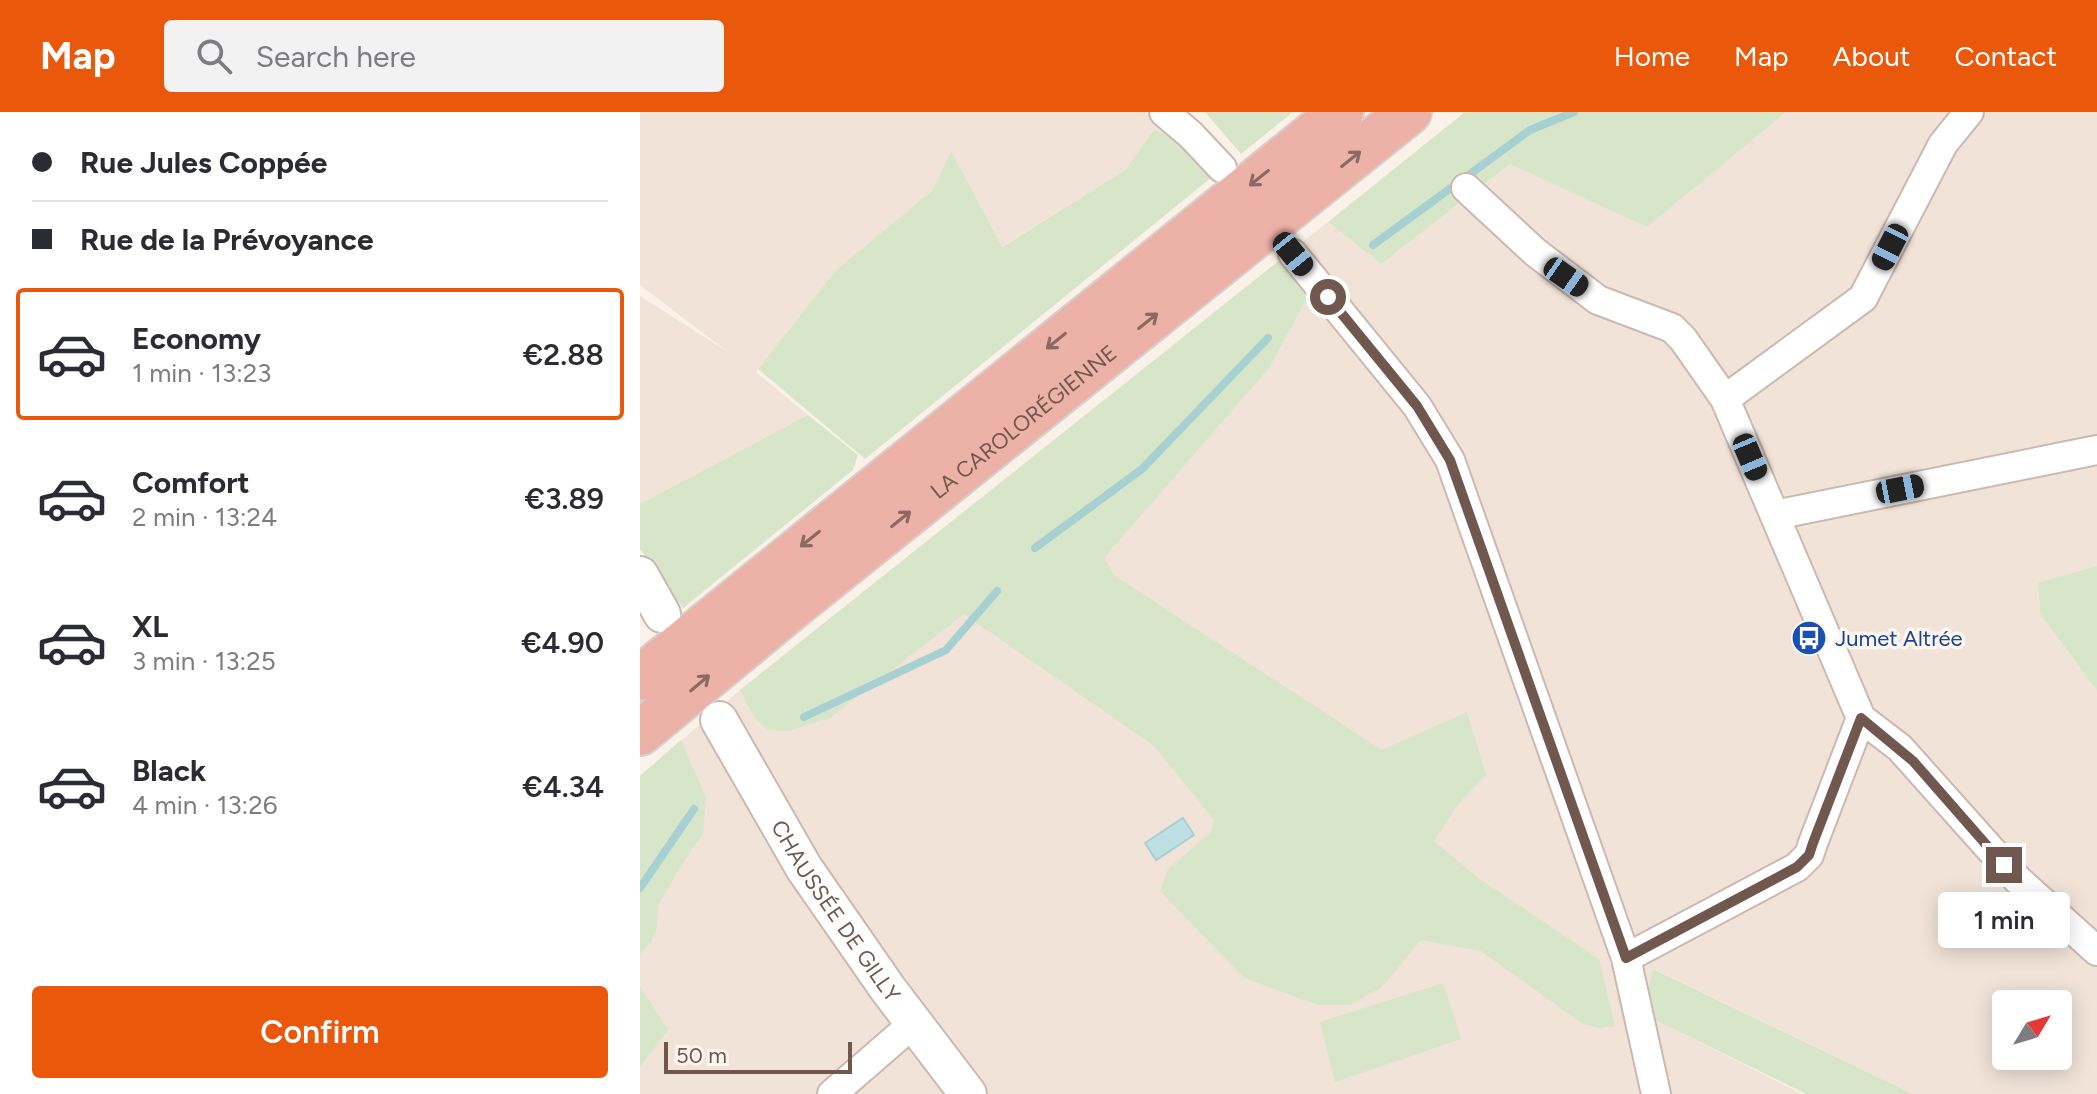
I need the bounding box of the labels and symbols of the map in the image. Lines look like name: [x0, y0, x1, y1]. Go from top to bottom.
one-way arrow: [1340, 150, 1361, 168]
one-way arrow: [1249, 170, 1270, 187]
car: [1868, 220, 1912, 274]
car: [1269, 228, 1317, 280]
car: [1539, 253, 1593, 301]
route start: [1310, 279, 1346, 315]
one-way arrow: [1137, 313, 1158, 330]
one-way arrow: [1046, 332, 1067, 350]
street label: LA CAROLORÉGIENNE: [925, 339, 1122, 505]
car: [1730, 430, 1770, 484]
car: [1874, 473, 1926, 505]
one-way arrow: [890, 510, 911, 528]
one-way arrow: [800, 530, 821, 548]
bus stop icon: Jumet Altrée: [1790, 619, 1828, 657]
place label: Jumet Altrée: [1835, 625, 1963, 652]
one-way arrow: [689, 675, 710, 692]
street label: CHAUSSÉE DE GILLY: [765, 815, 906, 1008]
route end: [1986, 847, 2022, 883]
callout: 1 min: [1938, 893, 2070, 949]
north arrow: [1992, 990, 2072, 1070]
scale bar: [664, 1038, 852, 1074]

